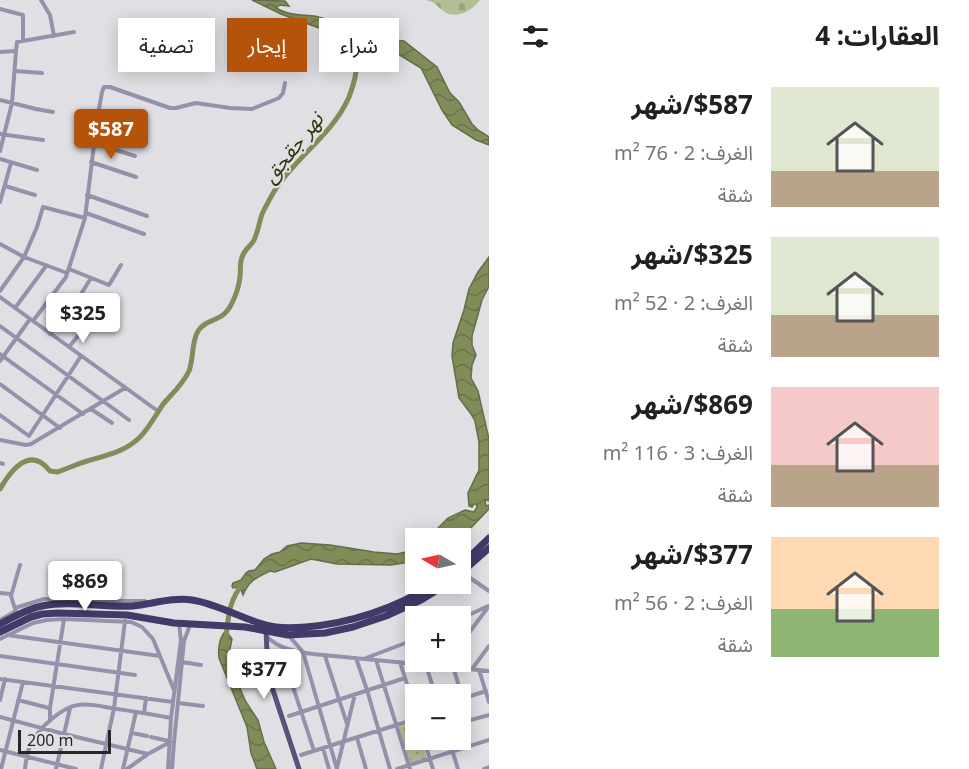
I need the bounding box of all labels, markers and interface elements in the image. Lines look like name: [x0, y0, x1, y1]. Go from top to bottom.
text: العقارات: 4: [815, 17, 939, 53]
chip: تصفية: [118, 18, 215, 72]
chip: إيجار: [227, 18, 307, 72]
chip: شراء: [319, 18, 399, 72]
icon: filters: [519, 20, 552, 53]
text: $587/شهر: [631, 86, 753, 122]
water label: نهر جقجق: [255, 105, 330, 188]
pin: $587: [75, 109, 147, 160]
icon: home: [819, 111, 891, 183]
text: $587: [88, 115, 134, 142]
text: الغرف: 2 · 76 m²: [614, 139, 753, 166]
text: شقة: [718, 181, 753, 208]
text: $325/شهر: [631, 236, 753, 272]
icon: home: [819, 261, 891, 333]
text: الغرف: 2 · 52 m²: [614, 289, 753, 316]
pin: $325: [47, 293, 119, 344]
text: $325: [60, 299, 106, 326]
text: شقة: [718, 331, 753, 358]
text: $869/شهر: [631, 386, 753, 422]
icon: home: [819, 411, 891, 483]
text: الغرف: 3 · 116 m²: [603, 439, 753, 466]
text: شقة: [718, 481, 753, 508]
north arrow: [405, 528, 471, 594]
map controls: [405, 528, 471, 750]
text: $377/شهر: [631, 536, 753, 572]
pin: $869: [49, 561, 121, 612]
icon: home: [819, 561, 891, 633]
text: $869: [62, 567, 108, 594]
text: الغرف: 2 · 56 m²: [614, 589, 753, 616]
button: +: [405, 606, 471, 672]
text: شقة: [718, 631, 753, 658]
pin: $377: [228, 649, 300, 700]
text: $377: [241, 655, 287, 682]
button: −: [405, 684, 471, 750]
scale bar: [18, 727, 111, 754]
text: 200 m: [27, 729, 74, 751]

